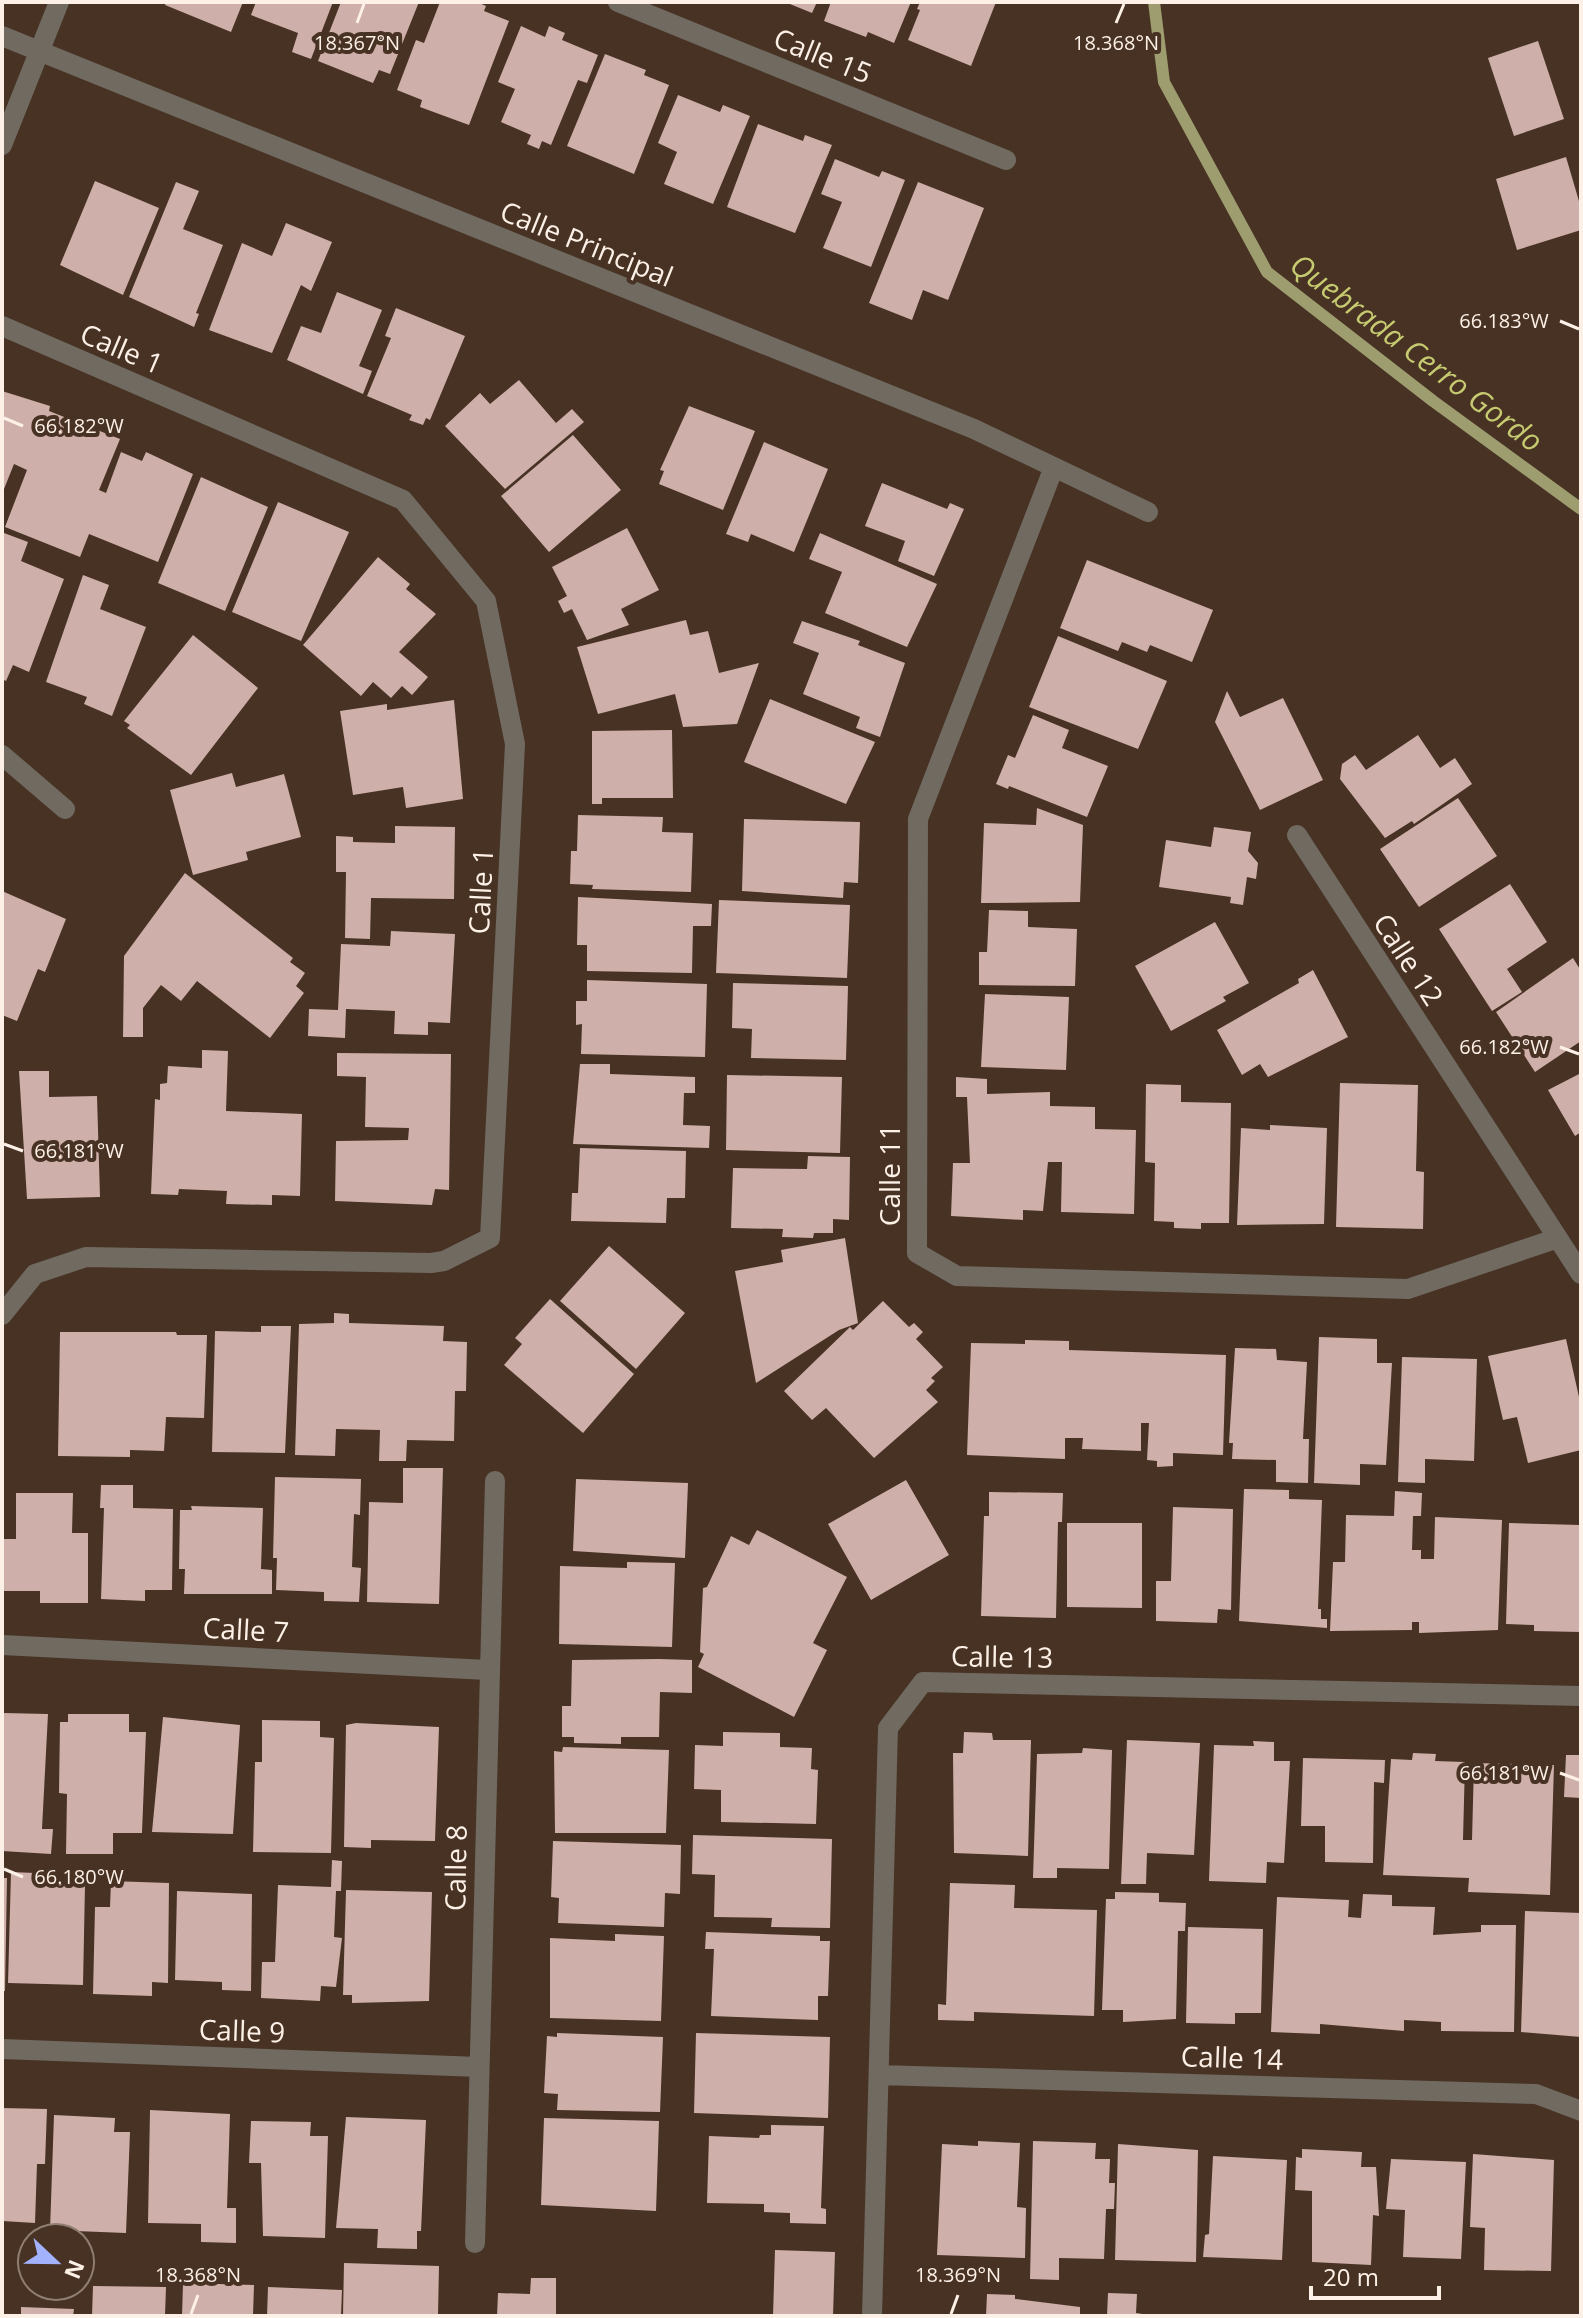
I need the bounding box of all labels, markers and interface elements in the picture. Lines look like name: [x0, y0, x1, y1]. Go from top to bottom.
street label: Calle 15: [768, 18, 878, 92]
text: 18.367°N: [314, 29, 400, 56]
text: 18.368°N: [1073, 29, 1159, 56]
street label: Calle Principal: [495, 191, 679, 295]
water label: Quebrada Cerro Gordo: [1282, 243, 1552, 461]
text: 66.183°W: [1459, 307, 1549, 334]
street label: Calle 1: [75, 314, 169, 382]
text: 66.182°W: [34, 412, 124, 439]
street label: Calle 1: [459, 847, 501, 935]
street label: Calle 12: [1365, 906, 1453, 1012]
text: 66.182°W: [1459, 1033, 1549, 1060]
street label: Calle 11: [870, 1124, 908, 1226]
text: 66.181°W: [34, 1137, 124, 1164]
street label: Calle 7: [202, 1608, 290, 1650]
street label: Calle 13: [950, 1636, 1054, 1676]
text: 66.181°W: [1459, 1759, 1549, 1786]
street label: Calle 8: [435, 1825, 475, 1911]
text: 66.180°W: [34, 1863, 124, 1890]
street label: Calle 9: [198, 2010, 286, 2050]
street label: Calle 14: [1180, 2036, 1284, 2078]
north arrow: [16, 2222, 96, 2302]
scale bar: [1311, 2250, 1439, 2300]
text: N: [58, 2256, 93, 2284]
text: 20 m: [1323, 2260, 1379, 2293]
text: 18.368°N: [155, 2261, 241, 2288]
text: 18.369°N: [915, 2261, 1001, 2288]

